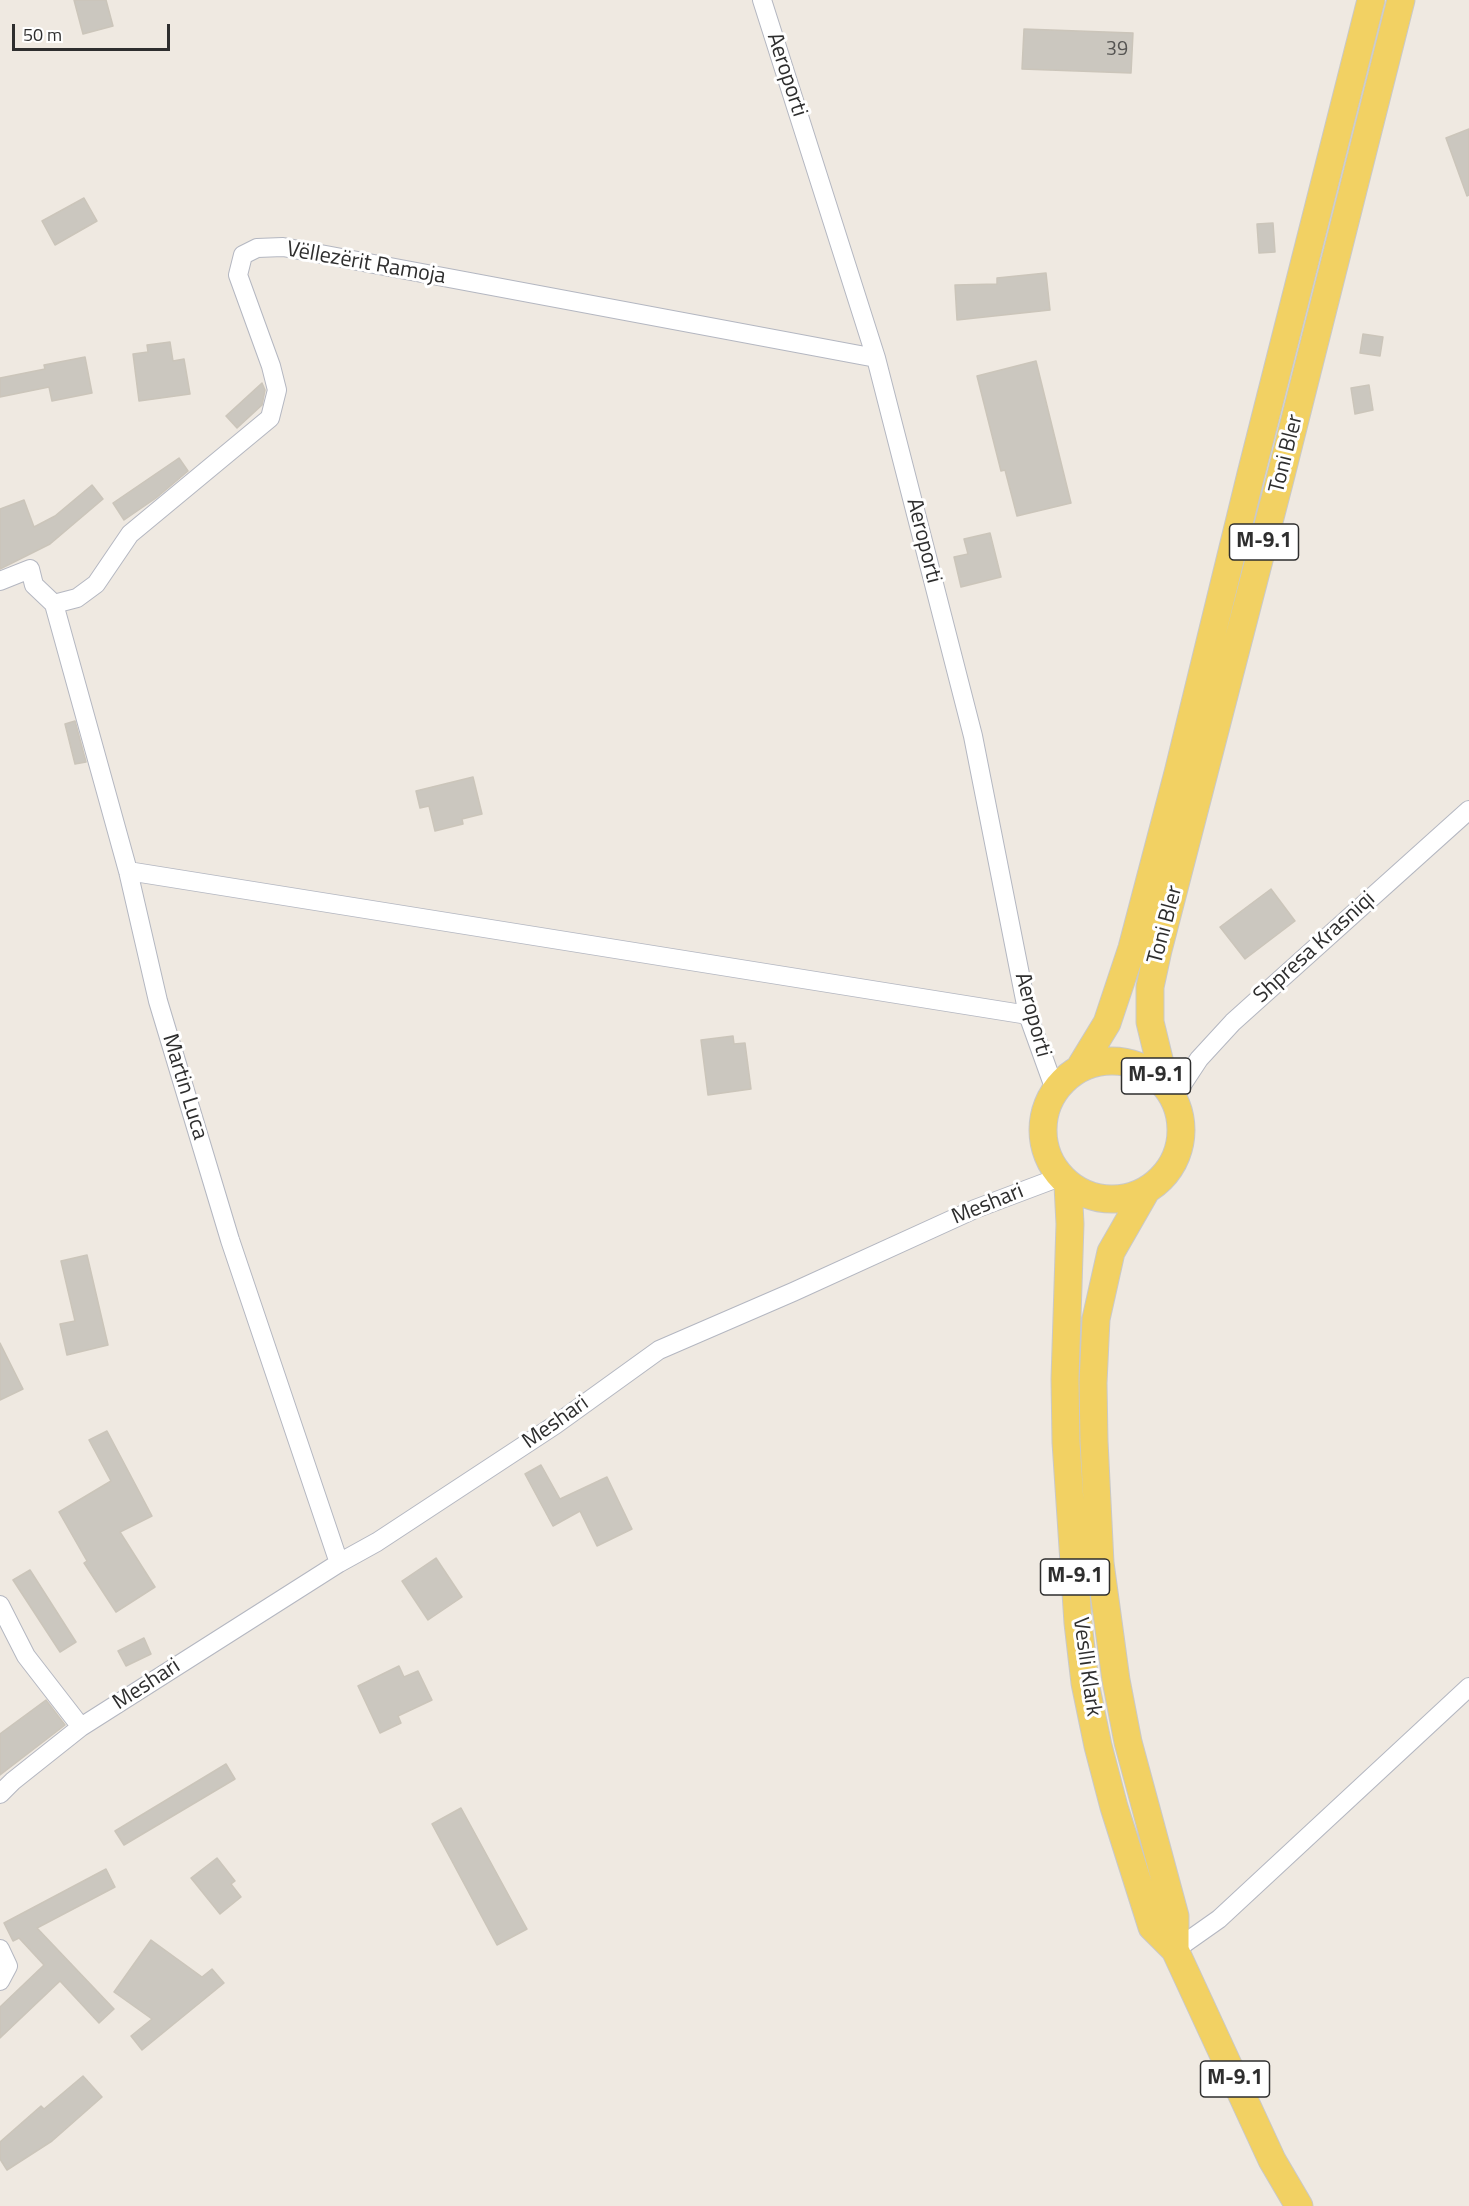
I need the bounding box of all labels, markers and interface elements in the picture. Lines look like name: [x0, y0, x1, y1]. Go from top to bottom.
scale bar: [15, 12, 172, 50]
text: 50 m: [23, 21, 62, 48]
street label: Aeroporti: [760, 30, 812, 120]
house number: 39: [1106, 38, 1128, 62]
street label: Vëllezërit Ramoja: [284, 237, 448, 291]
street label: Toni Bler: [1265, 412, 1309, 496]
street label: Aeroporti: [900, 496, 946, 586]
road number: M-9.1: [1230, 524, 1298, 560]
street label: Toni Bler: [1143, 883, 1189, 967]
street label: Shpresa Krasniqi: [1249, 887, 1381, 1009]
street label: Aeroporti: [1008, 970, 1056, 1060]
street label: Martin Luca: [155, 1031, 213, 1143]
road number: M-9.1: [1122, 1058, 1190, 1094]
street label: Meshari: [948, 1179, 1028, 1231]
street label: Meshari: [518, 1391, 594, 1455]
road number: M-9.1: [1040, 1559, 1110, 1595]
street label: Veslli Klark: [1066, 1616, 1106, 1718]
street label: Meshari: [108, 1654, 186, 1716]
road number: M-9.1: [1200, 2061, 1270, 2097]

